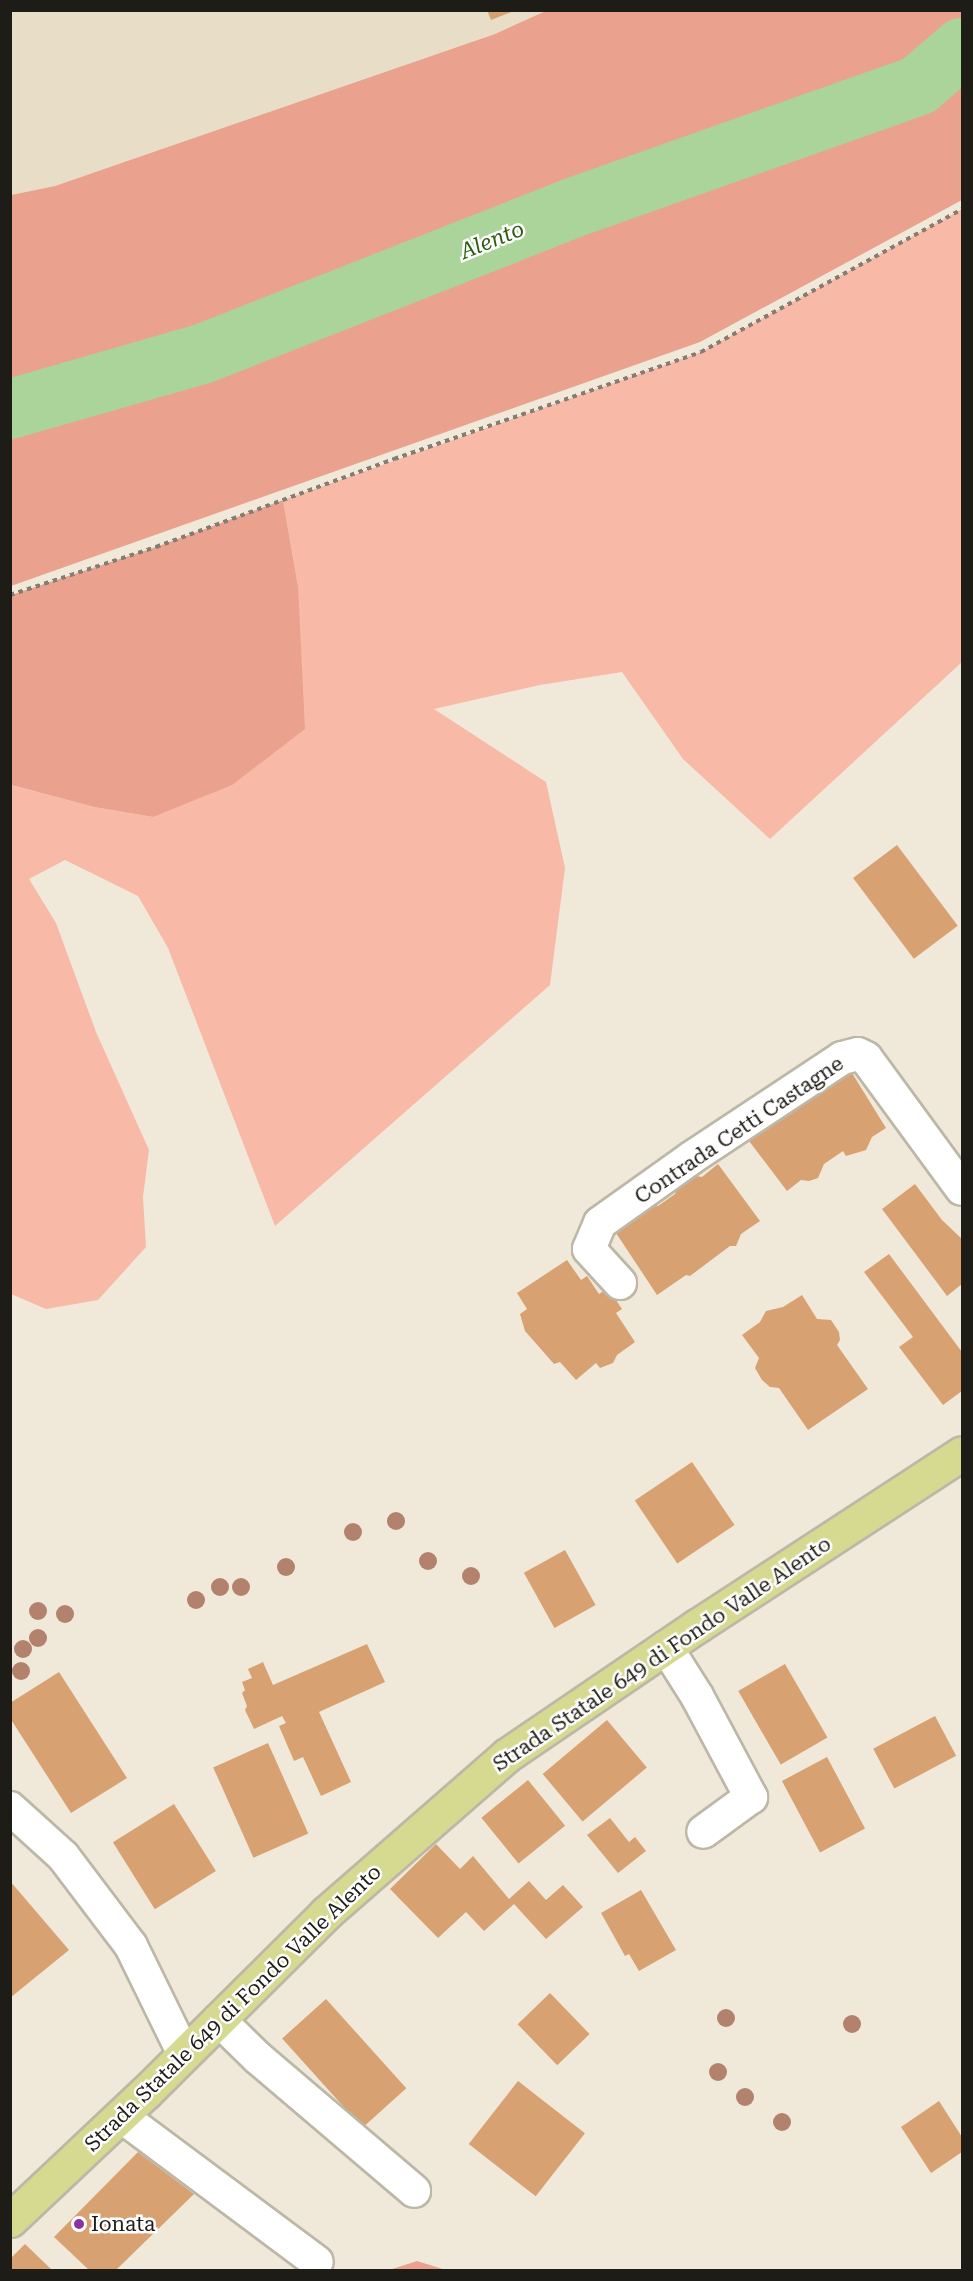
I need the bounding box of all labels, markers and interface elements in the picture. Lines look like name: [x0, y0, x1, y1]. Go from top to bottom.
water label: Alento: [456, 215, 528, 265]
street label: Contrada Cetti Castagne: [630, 1051, 848, 1209]
street label: Strada Statale 649 di Fondo Valle Alento: [488, 1531, 836, 1777]
street label: Strada Statale 649 di Fondo Valle Alento: [80, 1859, 386, 2157]
place label: Ionata: [91, 2211, 155, 2237]
marker: Ionata: [72, 2217, 86, 2231]

